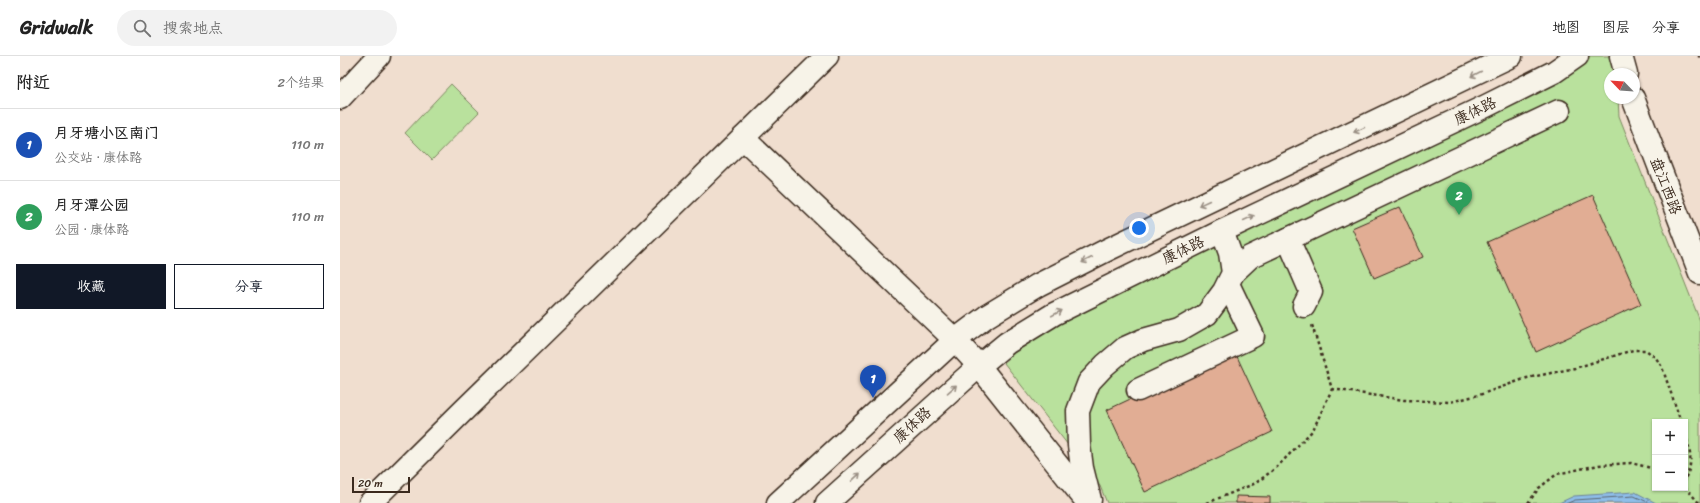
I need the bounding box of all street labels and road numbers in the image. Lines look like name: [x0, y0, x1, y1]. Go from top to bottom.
street label: 康体路: [1449, 89, 1501, 133]
street label: 盘江西路: [1643, 153, 1689, 219]
street label: 康体路: [1157, 228, 1209, 272]
street label: 康体路: [887, 400, 937, 450]

